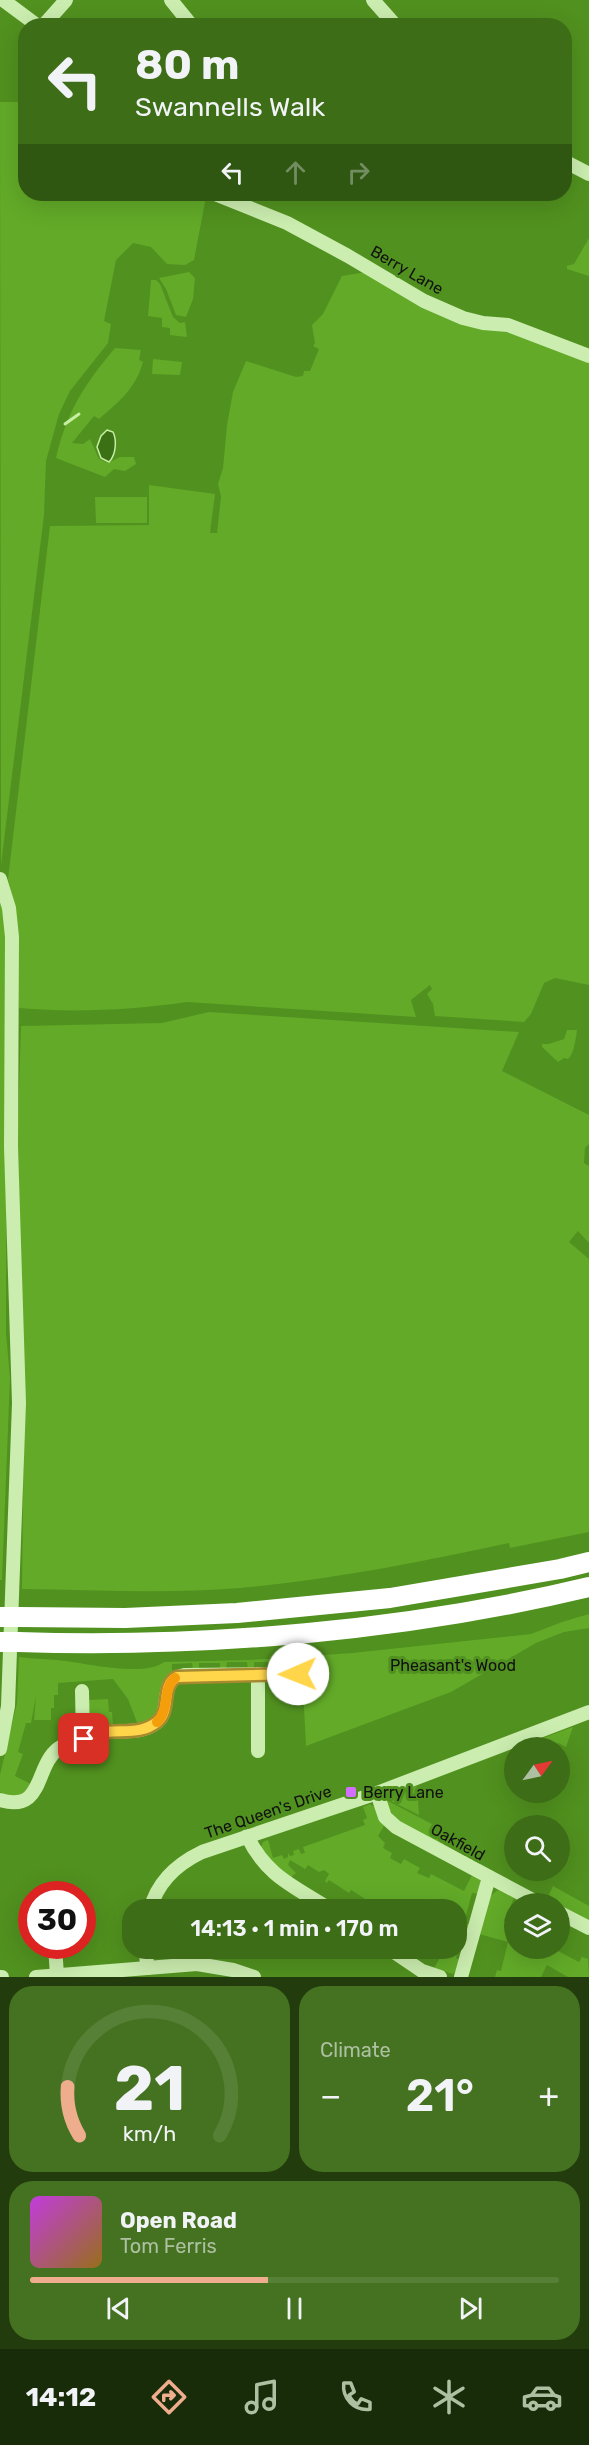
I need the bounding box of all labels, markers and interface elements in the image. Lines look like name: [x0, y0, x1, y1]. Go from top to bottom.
text: 80 m: [135, 40, 239, 90]
icon: left: [36, 42, 114, 120]
text: Swannells Walk: [135, 91, 325, 123]
icon: left: [216, 156, 249, 189]
icon: ahead: [279, 156, 312, 189]
icon: right: [342, 156, 375, 189]
street label: Berry Lane: [367, 242, 447, 298]
position arrow: [266, 1642, 330, 1706]
park label: Pheasant's Wood: [390, 1656, 516, 1675]
pin: [58, 1713, 109, 1764]
icon: arrive: [67, 1722, 100, 1755]
north arrow: [504, 1737, 570, 1803]
map controls: [504, 1737, 570, 1959]
street label: The Queen's Drive: [202, 1781, 334, 1843]
place label: Berry Lane: [363, 1783, 444, 1802]
marker: Berry Lane: [344, 1785, 358, 1799]
button: search: [504, 1815, 570, 1881]
street label: Oakfield: [428, 1819, 488, 1865]
speed limit sign: 30: [18, 1881, 96, 1959]
button: layers: [504, 1893, 570, 1959]
text: 14:13 · 1 min · 170 m: [191, 1915, 398, 1942]
text: Climate: [320, 2038, 391, 2062]
text: 21: [114, 2052, 185, 2126]
text: 21°: [406, 2069, 474, 2122]
text: −: [320, 2076, 341, 2115]
text: +: [538, 2076, 559, 2115]
text: km/h: [123, 2121, 176, 2146]
text: Open Road: [120, 2207, 237, 2234]
text: Tom Ferris: [120, 2234, 217, 2258]
icon: previous: [102, 2292, 135, 2325]
icon: pause: [278, 2292, 311, 2325]
icon: next: [454, 2292, 487, 2325]
icon: directions: [148, 2376, 190, 2418]
icon: music: [241, 2376, 283, 2418]
icon: phone: [335, 2376, 377, 2418]
icon: climate: [428, 2376, 470, 2418]
icon: car: [521, 2376, 563, 2418]
text: 14:12: [26, 2381, 96, 2413]

